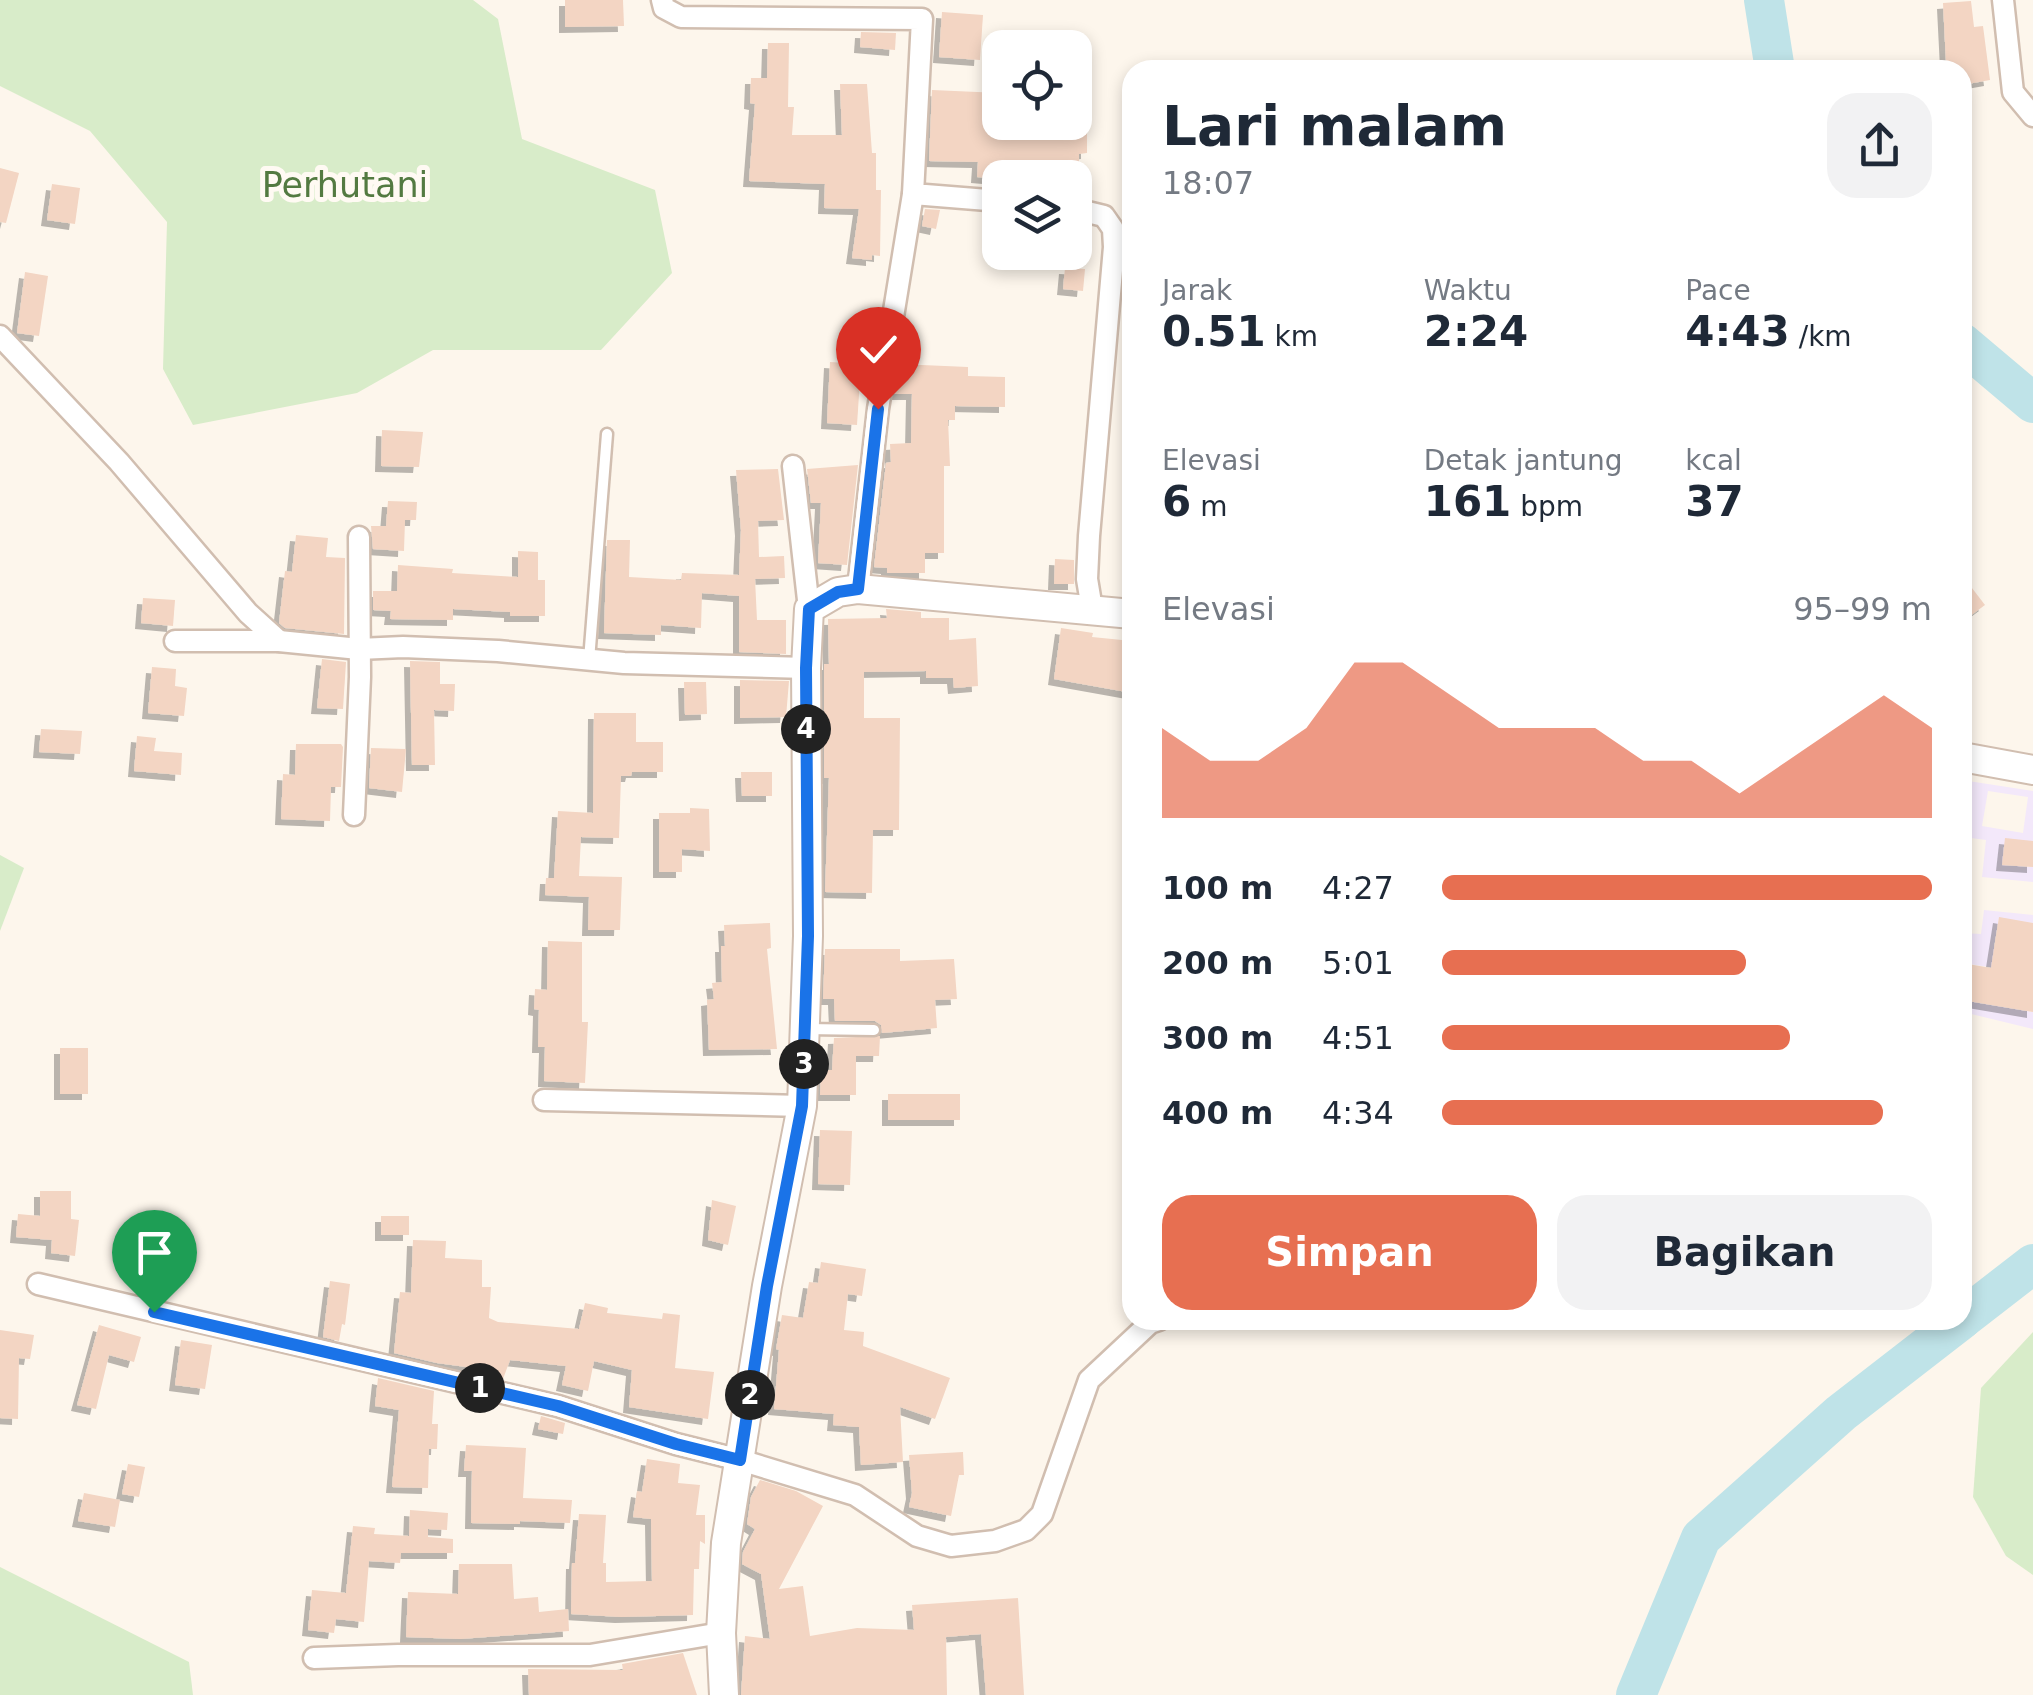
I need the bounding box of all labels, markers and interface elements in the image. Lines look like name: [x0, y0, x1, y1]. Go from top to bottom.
map controls: [982, 30, 1092, 270]
button: locate: [982, 30, 1092, 140]
button: share: [1827, 93, 1932, 198]
text: Lari malam: [1162, 94, 1507, 158]
button: layers: [982, 160, 1092, 270]
text: 18:07: [1162, 164, 1254, 202]
park label: Perhutani: [262, 165, 428, 205]
text: Jarak: [1162, 274, 1232, 307]
text: Waktu: [1424, 274, 1512, 307]
text: Pace: [1685, 274, 1751, 307]
pin: [836, 307, 921, 410]
text: 0.51: [1162, 307, 1266, 356]
text: 2:24: [1424, 307, 1528, 356]
text: 4:43: [1685, 307, 1790, 356]
text: km: [1266, 320, 1318, 353]
text: /km: [1790, 320, 1852, 353]
icon: check: [851, 322, 906, 377]
text: Elevasi: [1162, 444, 1261, 477]
text: Detak jantung: [1424, 444, 1623, 477]
text: kcal: [1685, 444, 1742, 477]
text: 6: [1162, 477, 1191, 526]
text: 161: [1424, 477, 1511, 526]
text: 37: [1685, 477, 1744, 526]
text: m: [1191, 490, 1227, 523]
text: bpm: [1511, 490, 1583, 523]
text: Elevasi: [1162, 590, 1275, 628]
text: 95–99 m: [1793, 590, 1932, 628]
pin: 4: [781, 704, 831, 754]
text: 4: [796, 712, 816, 745]
text: 100 m: [1162, 869, 1273, 907]
text: 4:27: [1322, 869, 1394, 907]
text: 200 m: [1162, 944, 1273, 982]
text: 5:01: [1322, 944, 1394, 982]
text: 300 m: [1162, 1019, 1273, 1057]
text: 4:51: [1322, 1019, 1394, 1057]
pin: 3: [779, 1039, 829, 1089]
text: 3: [794, 1047, 814, 1080]
text: 400 m: [1162, 1094, 1273, 1132]
text: 4:34: [1322, 1094, 1394, 1132]
button: Simpan: [1162, 1195, 1537, 1310]
button: Bagikan: [1557, 1195, 1932, 1310]
pin: [112, 1210, 197, 1313]
icon: arrive: [127, 1225, 182, 1280]
pin: 1: [455, 1363, 505, 1413]
pin: 2: [725, 1370, 775, 1420]
text: 1: [470, 1371, 490, 1404]
text: 2: [740, 1378, 760, 1411]

